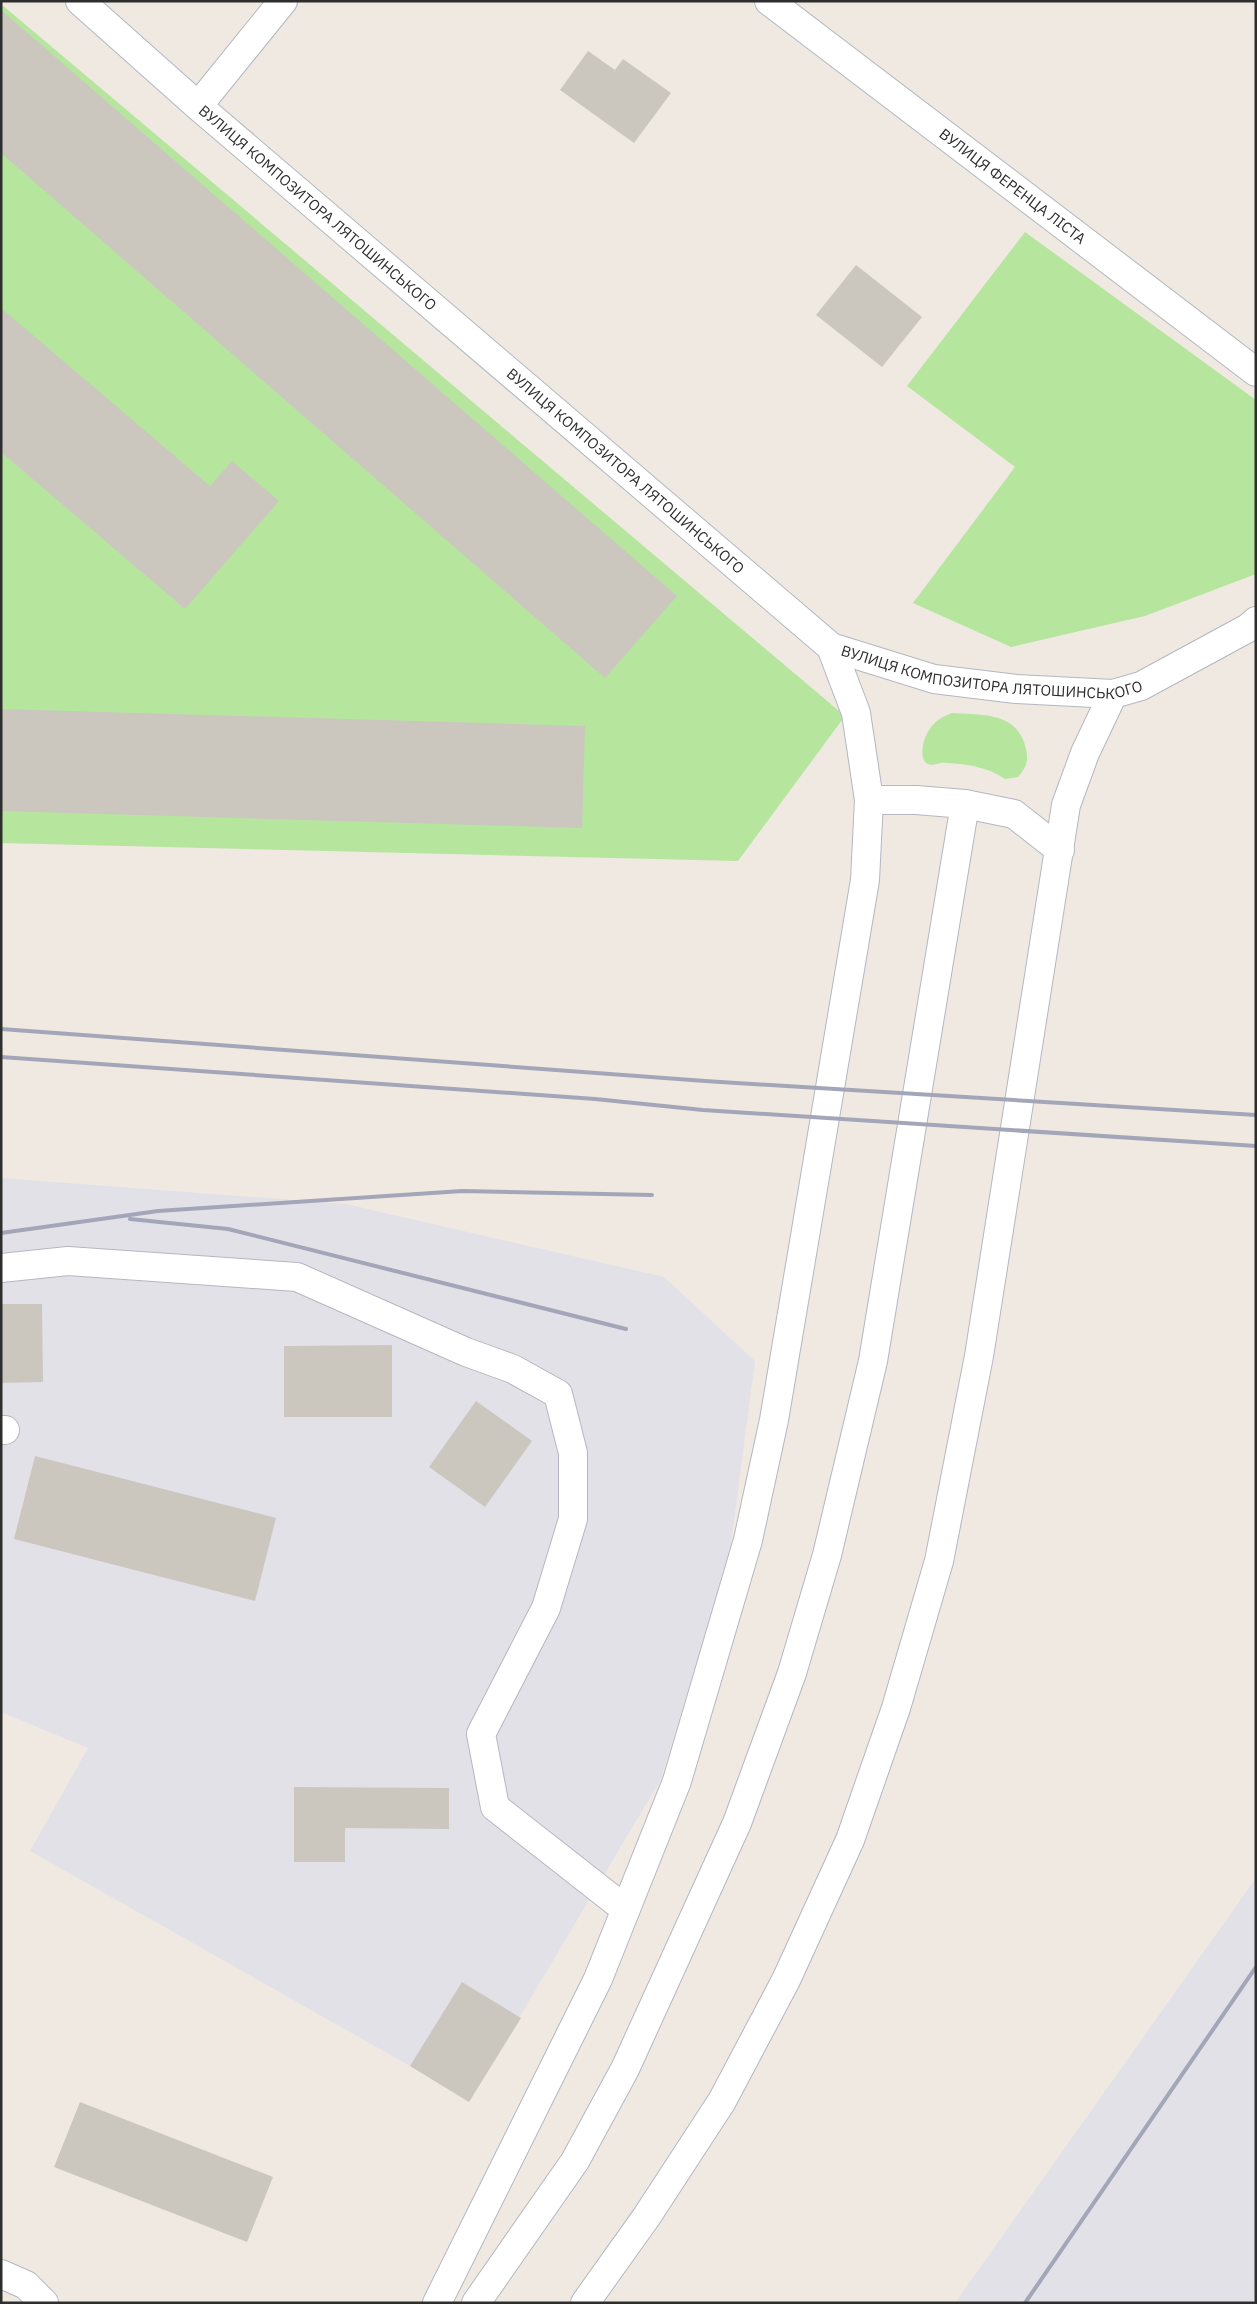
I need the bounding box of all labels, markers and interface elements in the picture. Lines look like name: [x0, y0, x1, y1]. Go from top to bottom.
street label: ВУЛИЦЯ КОМПОЗИТОРА ЛЯТОШИНСЬКОГО: [195, 101, 440, 315]
street label: ВУЛИЦЯ ФЕРЕНЦА ЛІСТА: [936, 124, 1090, 248]
street label: ВУЛИЦЯ КОМПОЗИТОРА ЛЯТОШИНСЬКОГО: [503, 364, 748, 578]
street label: ВУЛИЦЯ КОМПОЗИТОРА ЛЯТОШИНСЬКОГО: [839, 641, 1144, 703]

